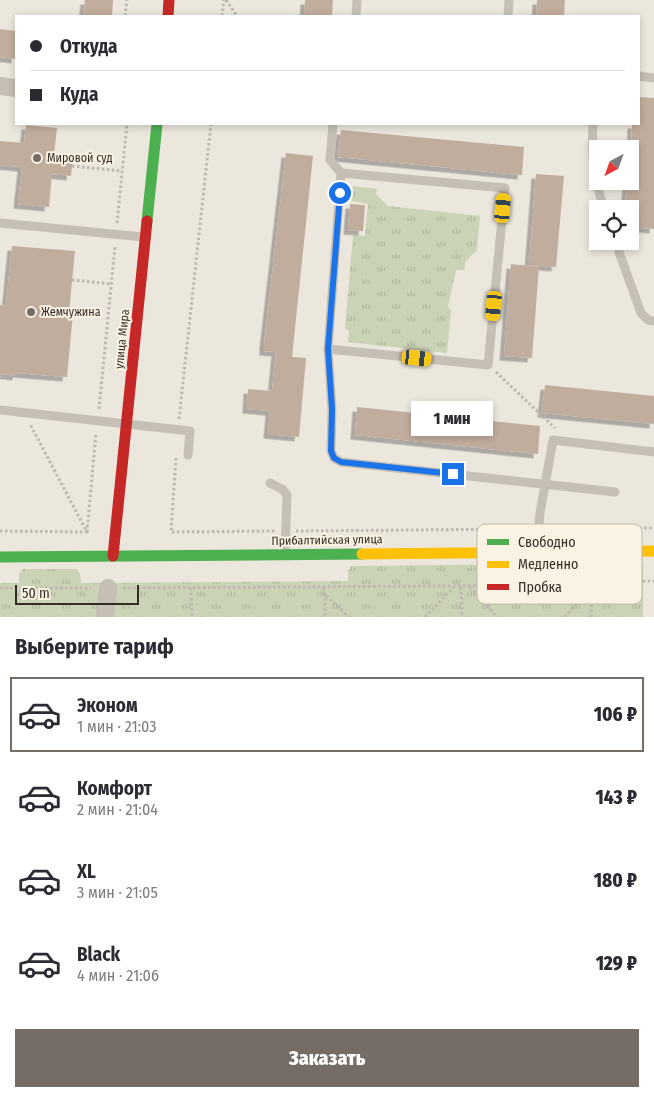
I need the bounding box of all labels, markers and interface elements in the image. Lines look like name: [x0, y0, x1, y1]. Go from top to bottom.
text: Откуда: [60, 35, 117, 58]
text: Куда: [60, 83, 98, 106]
north arrow: [589, 140, 639, 190]
map controls: [589, 140, 639, 250]
place label: Мировой суд: [47, 151, 113, 165]
marker: Мировой суд: [31, 152, 43, 164]
route start: [329, 182, 351, 204]
car: [494, 192, 511, 224]
button: locate: [589, 200, 639, 250]
car: [485, 290, 502, 322]
place label: Жемчужина: [41, 305, 101, 319]
marker: Жемчужина: [25, 306, 37, 318]
street label: улица Мира: [112, 308, 132, 370]
car: [401, 349, 432, 367]
callout: 1 мин: [412, 402, 494, 436]
text: 1 мин: [434, 409, 470, 428]
route end: [442, 463, 464, 485]
legend: [477, 524, 642, 604]
street label: Прибалтийская улица: [271, 532, 383, 548]
text: Свободно: [518, 534, 576, 551]
text: Медленно: [518, 556, 578, 573]
text: Пробка: [518, 579, 562, 596]
scale bar: [15, 582, 139, 605]
text: 50 m: [22, 585, 50, 602]
text: Выберите тариф: [15, 633, 174, 660]
icon: car: [17, 692, 62, 737]
text: Эконом: [77, 694, 138, 717]
text: 106 ₽: [594, 703, 637, 726]
text: 1 мин · 21:03: [77, 717, 157, 736]
icon: car: [17, 775, 62, 820]
text: Комфорт: [77, 777, 152, 800]
text: 143 ₽: [596, 786, 637, 809]
text: 2 мин · 21:04: [77, 800, 158, 819]
icon: car: [17, 858, 62, 903]
text: XL: [77, 860, 96, 883]
text: 180 ₽: [594, 869, 637, 892]
text: 3 мин · 21:05: [77, 883, 158, 902]
icon: car: [17, 941, 62, 986]
text: Black: [77, 943, 120, 966]
text: 129 ₽: [596, 952, 637, 975]
text: 4 мин · 21:06: [77, 966, 159, 985]
button: Заказать: [15, 1029, 639, 1087]

